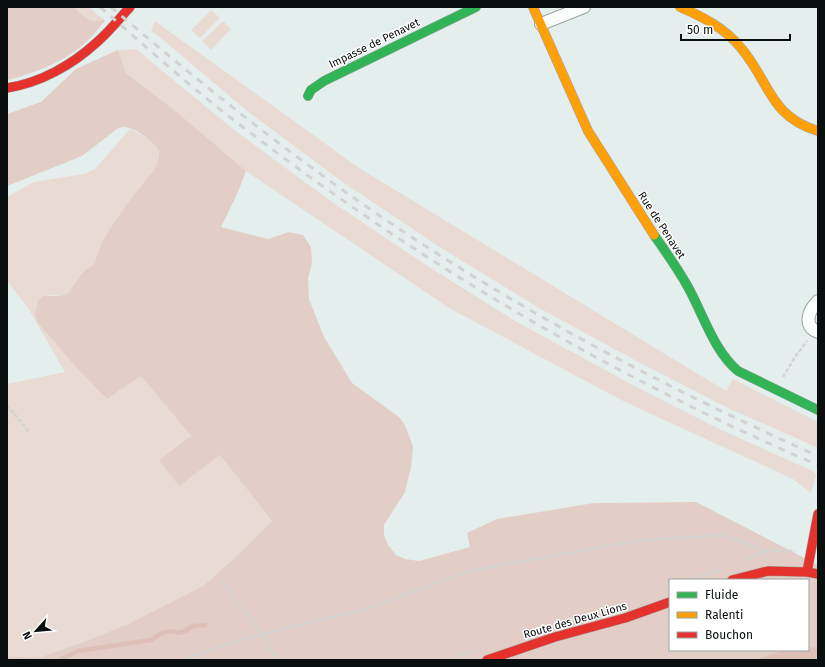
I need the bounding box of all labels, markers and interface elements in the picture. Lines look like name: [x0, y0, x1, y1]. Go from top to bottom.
street label: Impasse de Penavet: [327, 16, 422, 71]
scale bar: [681, 16, 790, 42]
text: 50 m: [687, 23, 713, 37]
street label: Rue de Penavet: [635, 189, 688, 261]
legend: [669, 579, 809, 651]
text: Fluide: [705, 588, 738, 602]
street label: Route des Deux Lions: [522, 599, 628, 641]
text: Ralenti: [705, 608, 743, 622]
north arrow: [16, 611, 56, 651]
text: Bouchon: [705, 628, 753, 642]
text: N: [20, 629, 35, 642]

